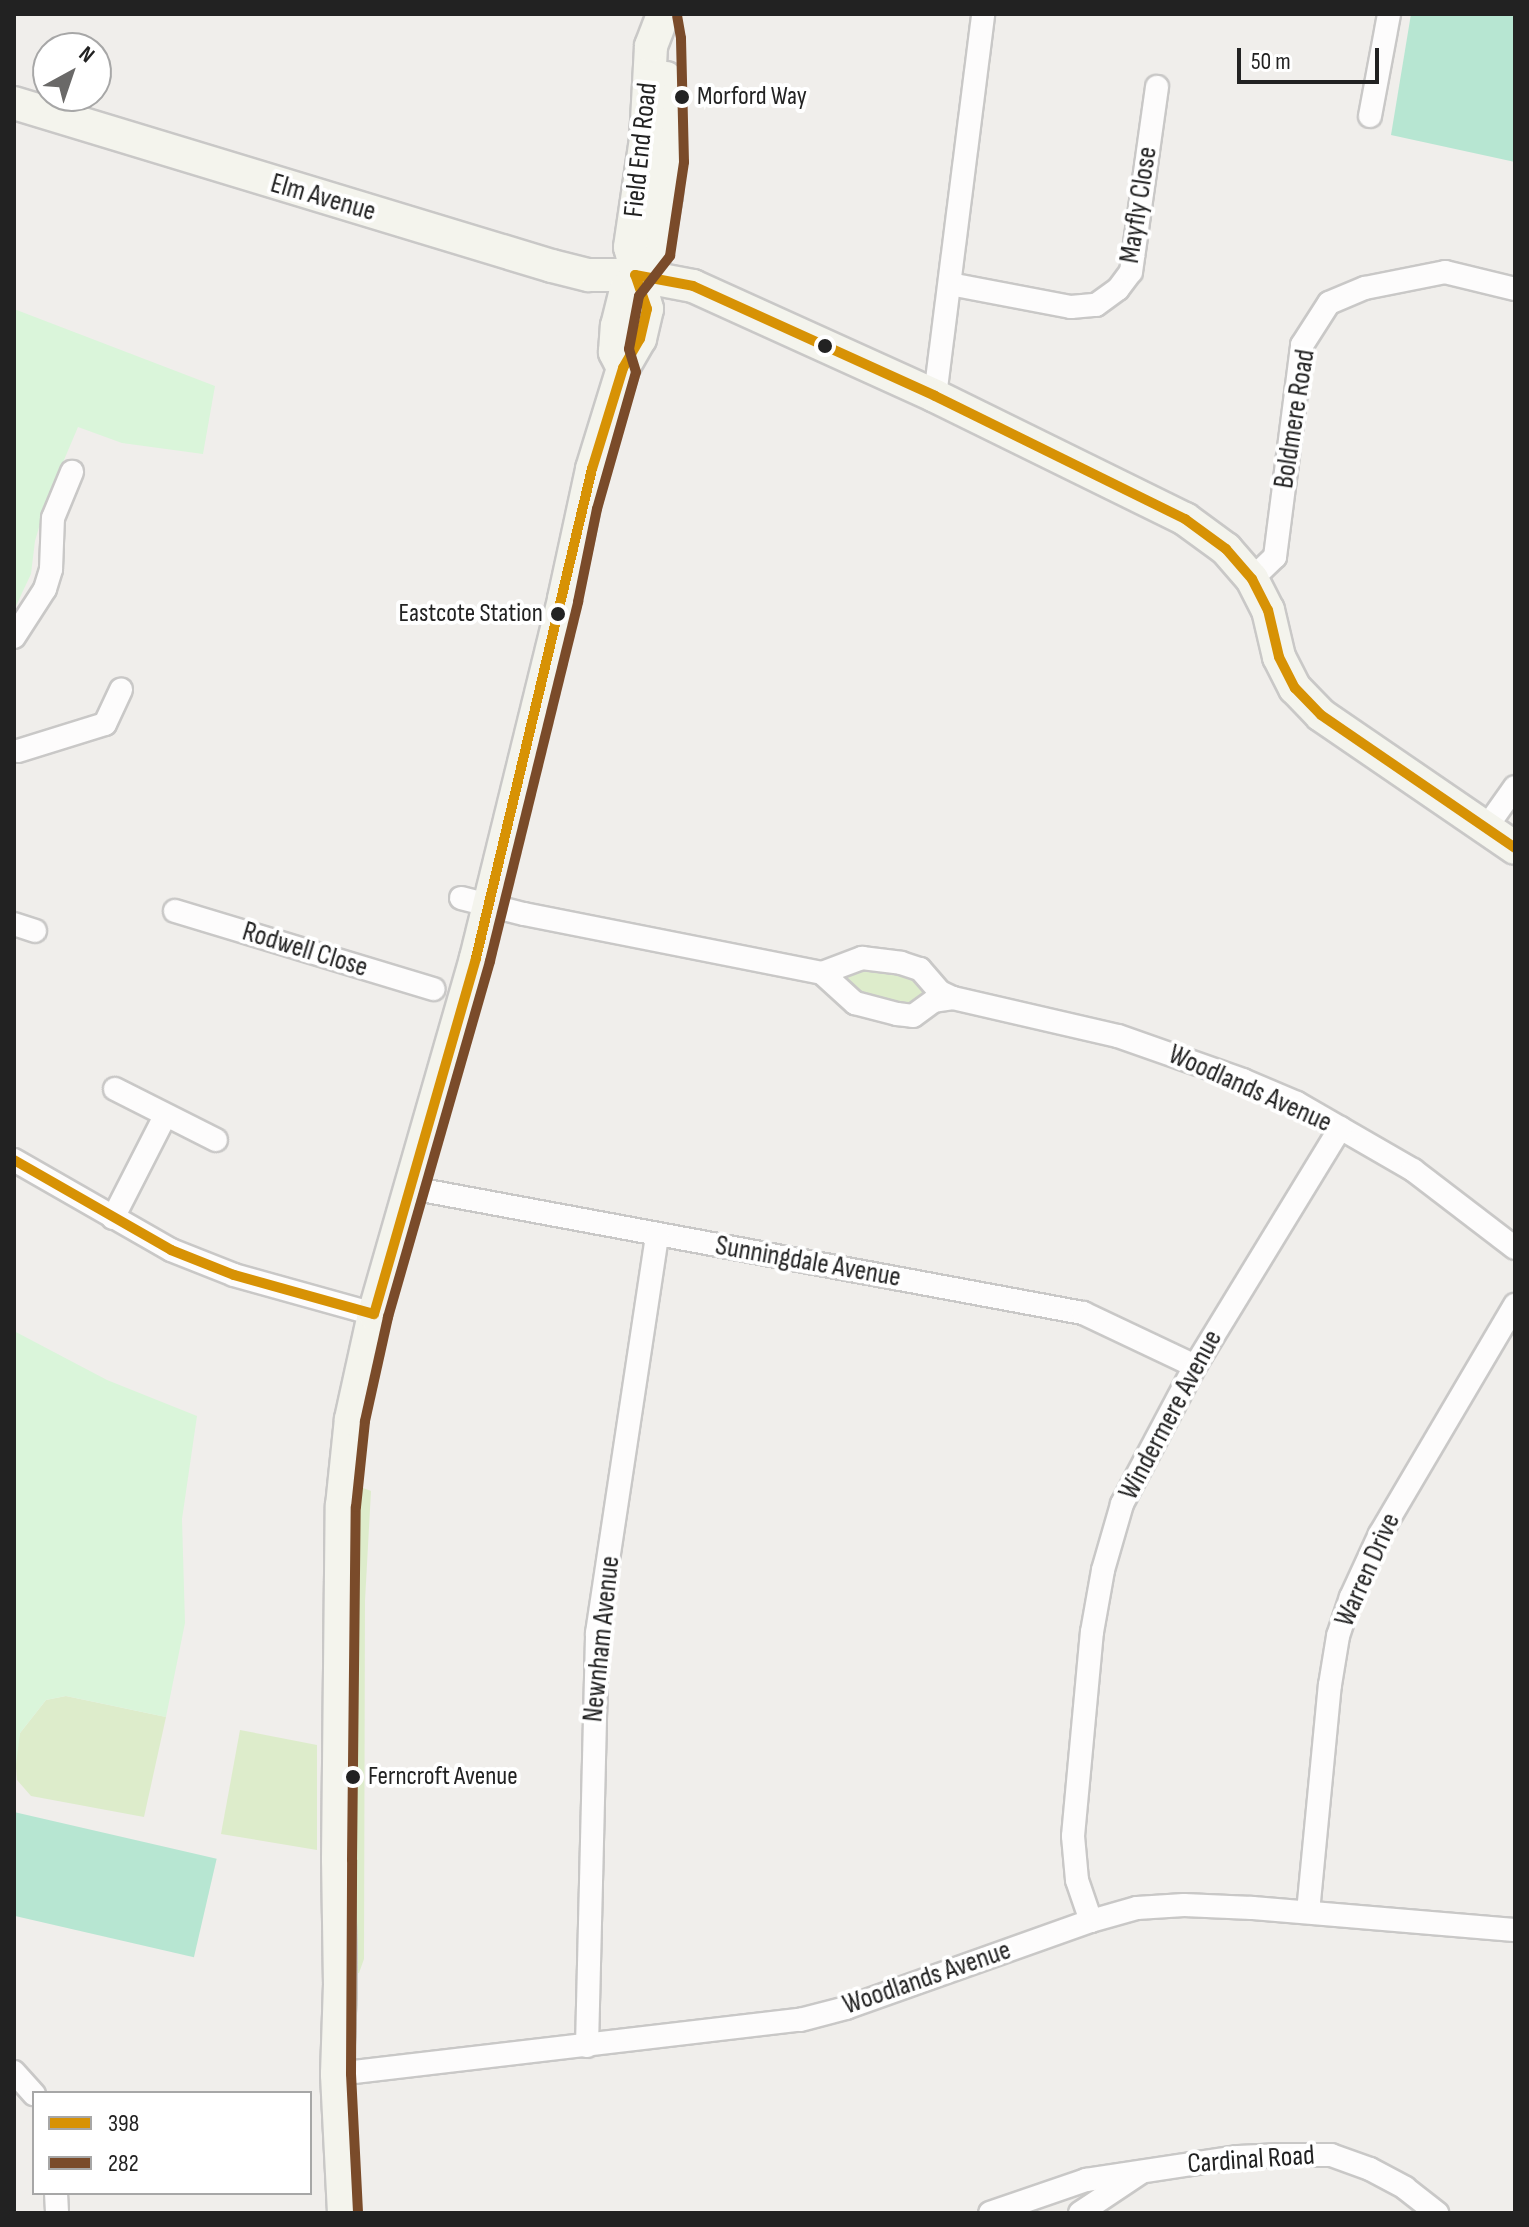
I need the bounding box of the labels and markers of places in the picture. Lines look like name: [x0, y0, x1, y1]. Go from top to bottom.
place label: Morford Way: [697, 81, 807, 113]
marker: Morford Way: [674, 89, 690, 105]
unlabelled marker: [817, 338, 833, 354]
place label: Eastcote Station: [399, 598, 543, 630]
marker: Eastcote Station: [550, 606, 566, 622]
place label: Ferncroft Avenue: [368, 1761, 518, 1793]
marker: Ferncroft Avenue: [345, 1769, 361, 1785]

